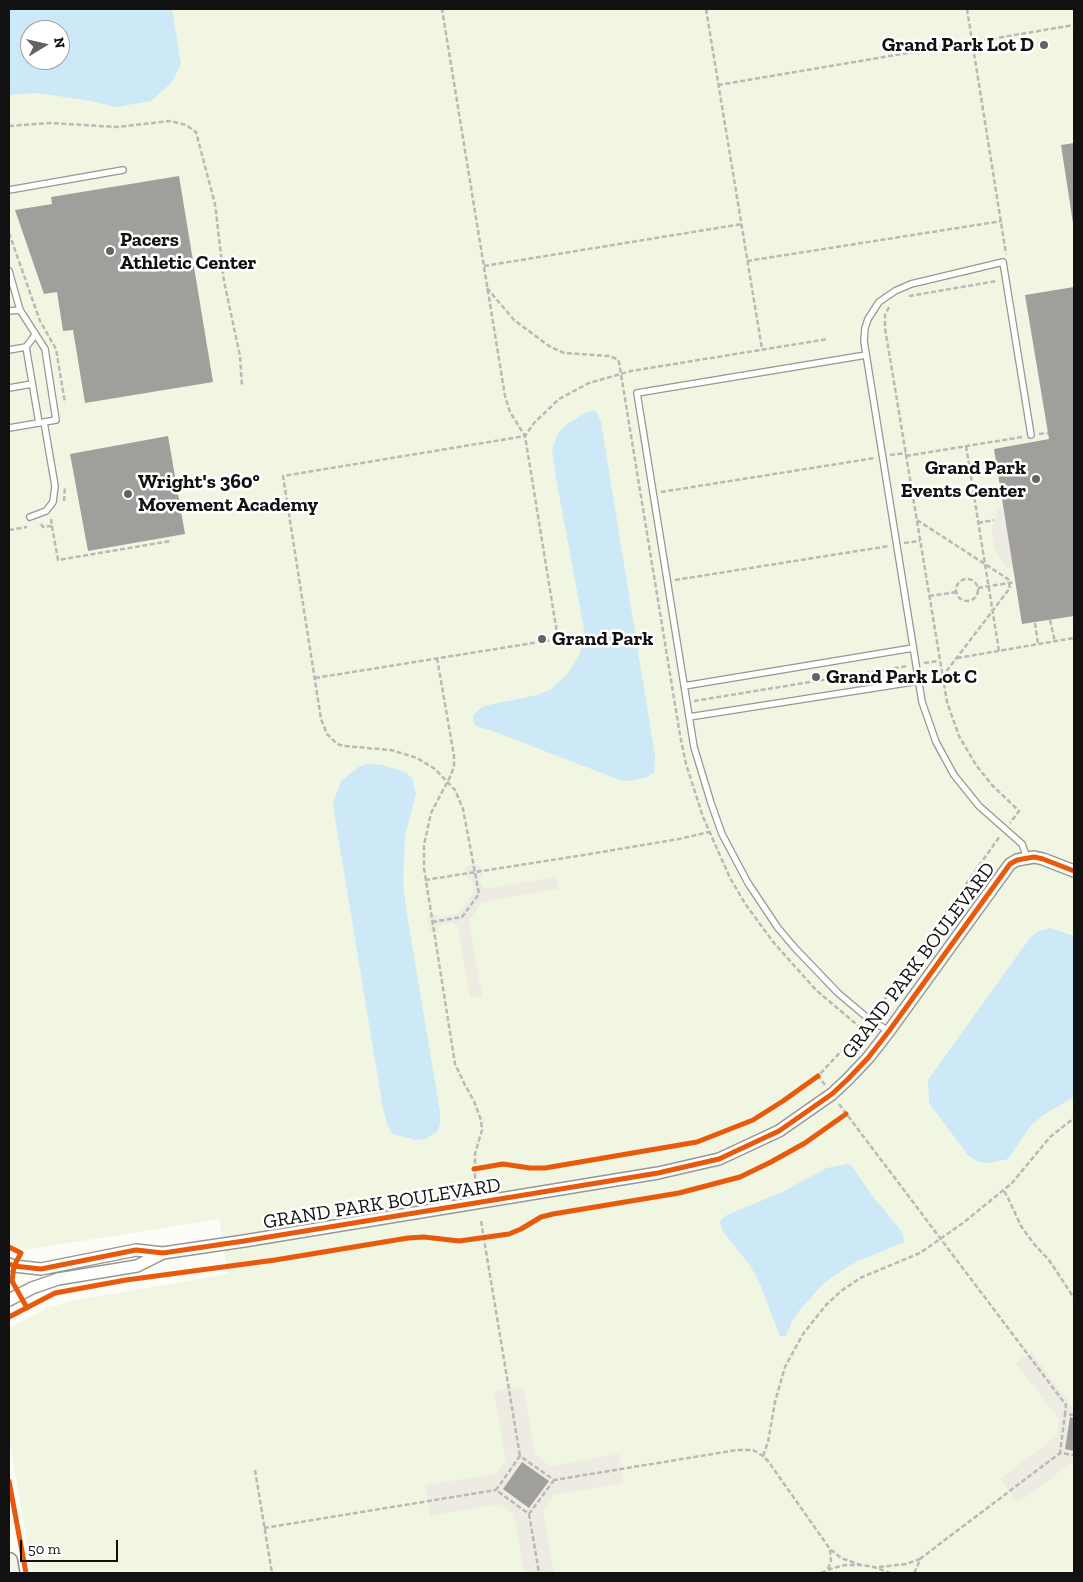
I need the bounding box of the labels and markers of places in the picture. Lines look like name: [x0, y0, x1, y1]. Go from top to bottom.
place label: Grand Park Lot D: [882, 33, 1034, 57]
marker: Grand Park Lot D: [1038, 39, 1050, 51]
place label: Pacers Athletic Center: [120, 228, 256, 275]
marker: Pacers Athletic Center: [104, 245, 116, 257]
place label: Grand Park Events Center: [901, 456, 1026, 503]
place label: Wright's 360° Movement Academy: [138, 470, 318, 517]
marker: Grand Park Events Center: [1030, 473, 1042, 485]
marker: Wright's 360° Movement Academy: [122, 488, 134, 500]
place label: Grand Park: [552, 627, 653, 651]
marker: Grand Park: [536, 633, 548, 645]
place label: Grand Park Lot C: [826, 665, 977, 689]
marker: Grand Park Lot C: [810, 671, 822, 683]

